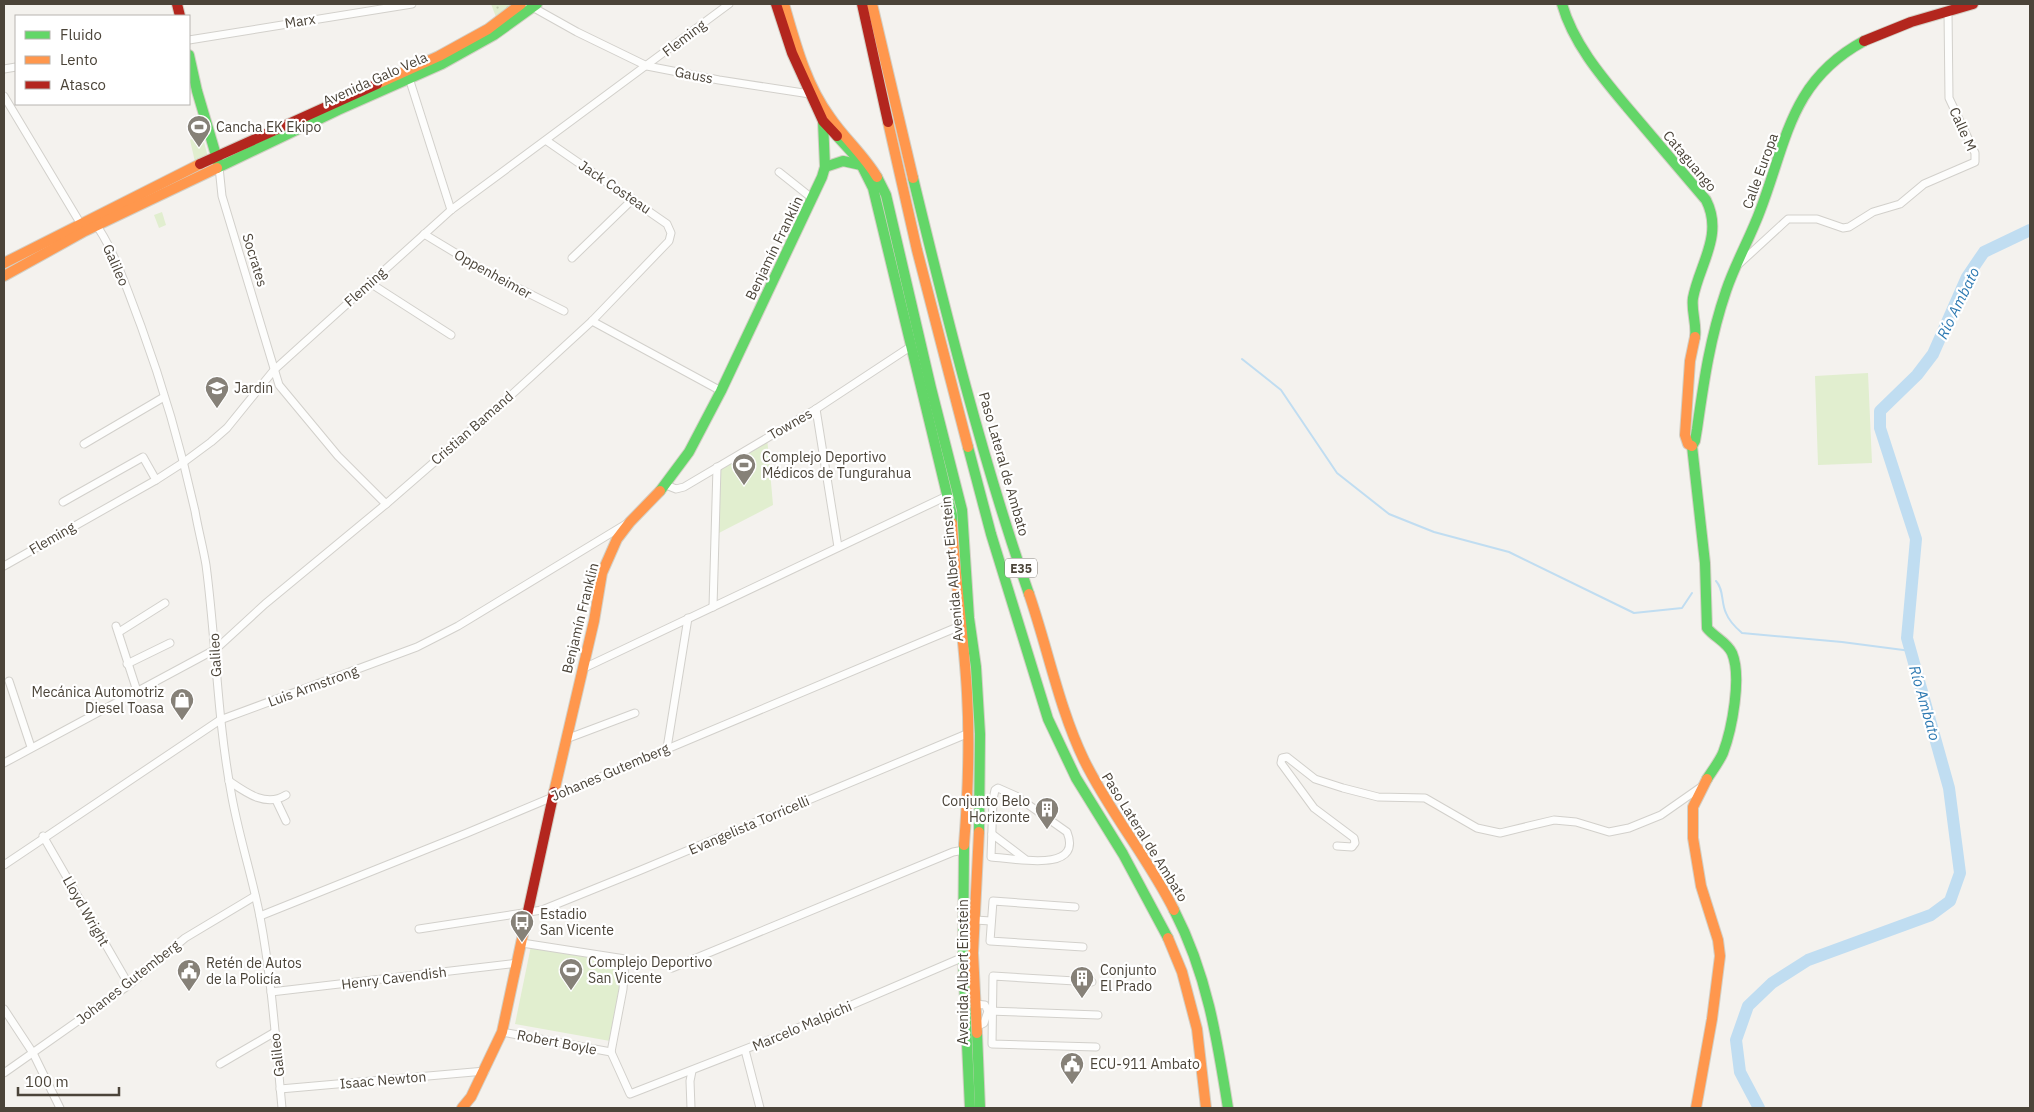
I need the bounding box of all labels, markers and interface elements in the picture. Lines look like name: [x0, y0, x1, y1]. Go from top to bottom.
street label: Marx: [283, 10, 317, 32]
legend: [15, 15, 190, 105]
street label: Fleming: [658, 15, 710, 60]
text: Fluido: [60, 25, 102, 44]
street label: Avenida Galo Vela: [320, 48, 431, 110]
text: Lento: [60, 50, 98, 69]
street label: Gauss: [673, 62, 715, 88]
text: Atasco: [60, 75, 106, 94]
street label: Calle M: [1945, 104, 1981, 154]
sports icon: Cancha EK Ekipo: [186, 114, 212, 148]
place label: Cancha EK Ekipo: [216, 118, 321, 136]
street label: Cataguango: [1659, 127, 1721, 195]
street label: Calle Europa: [1738, 130, 1782, 211]
street label: Jack Costeau: [575, 156, 655, 218]
street label: Benjamín Franklin: [741, 193, 807, 303]
street label: Socrates: [238, 231, 272, 289]
street label: Galileo: [99, 241, 133, 289]
street label: Oppenheimer: [451, 245, 535, 303]
street label: Fleming: [340, 263, 390, 311]
water label: Río Ambato: [1932, 264, 1984, 342]
school or university icon: Jardin: [204, 375, 230, 409]
place label: Jardin: [234, 379, 273, 397]
street label: Cristian Bamand: [427, 387, 517, 469]
street label: Paso Lateral de Ambato: [975, 390, 1033, 538]
street label: Townes: [765, 404, 815, 444]
place label: Complejo Deportivo Médicos de Tungurahua: [762, 448, 912, 482]
sports icon: Complejo Deportivo Médicos de Tungurahua: [731, 452, 757, 486]
street label: Avenida Albert Einstein: [937, 496, 967, 642]
street label: Fleming: [26, 517, 79, 558]
road number: E35: [1005, 558, 1037, 578]
street label: Benjamín Franklin: [558, 561, 602, 675]
street label: Galileo: [205, 632, 225, 677]
street label: Luis Armstrong: [265, 661, 361, 711]
water label: Río Ambato: [1905, 663, 1945, 743]
place label: Mecánica Automotriz Diesel Toasa: [31, 683, 165, 717]
shop icon: Mecánica Automotriz Diesel Toasa: [169, 687, 195, 721]
street label: Johanes Gutemberg: [548, 739, 672, 805]
street label: Paso Lateral de Ambato: [1098, 769, 1192, 905]
street label: Evangelista Torricelli: [686, 791, 812, 859]
place label: Conjunto Belo Horizonte: [942, 792, 1030, 826]
building icon: Conjunto Belo Horizonte: [1034, 796, 1060, 830]
street label: Lloyd Wright: [59, 873, 113, 949]
street label: Avenida Albert Einstein: [954, 899, 972, 1045]
place label: Estadio San Vicente: [540, 905, 614, 939]
bus stop icon: Estadio San Vicente: [509, 909, 535, 943]
street label: Johanes Gutemberg: [73, 936, 184, 1028]
place label: Complejo Deportivo San Vicente: [588, 953, 712, 987]
place label: Retén de Autos de la Policía: [206, 954, 302, 988]
sports icon: Complejo Deportivo San Vicente: [558, 957, 584, 991]
public building icon: Retén de Autos de la Policía: [176, 958, 202, 992]
place label: Conjunto El Prado: [1100, 961, 1157, 995]
street label: Henry Cavendish: [340, 963, 448, 993]
building icon: Conjunto El Prado: [1069, 965, 1095, 999]
street label: Marcelo Malpichi: [750, 997, 854, 1055]
street label: Robert Boyle: [515, 1025, 599, 1059]
street label: Galileo: [266, 1032, 288, 1078]
public building icon: ECU-911 Ambato: [1059, 1051, 1085, 1085]
place label: ECU-911 Ambato: [1090, 1055, 1200, 1073]
scale bar: [18, 1064, 119, 1096]
street label: Isaac Newton: [339, 1067, 427, 1093]
text: 100 m: [25, 1072, 69, 1091]

